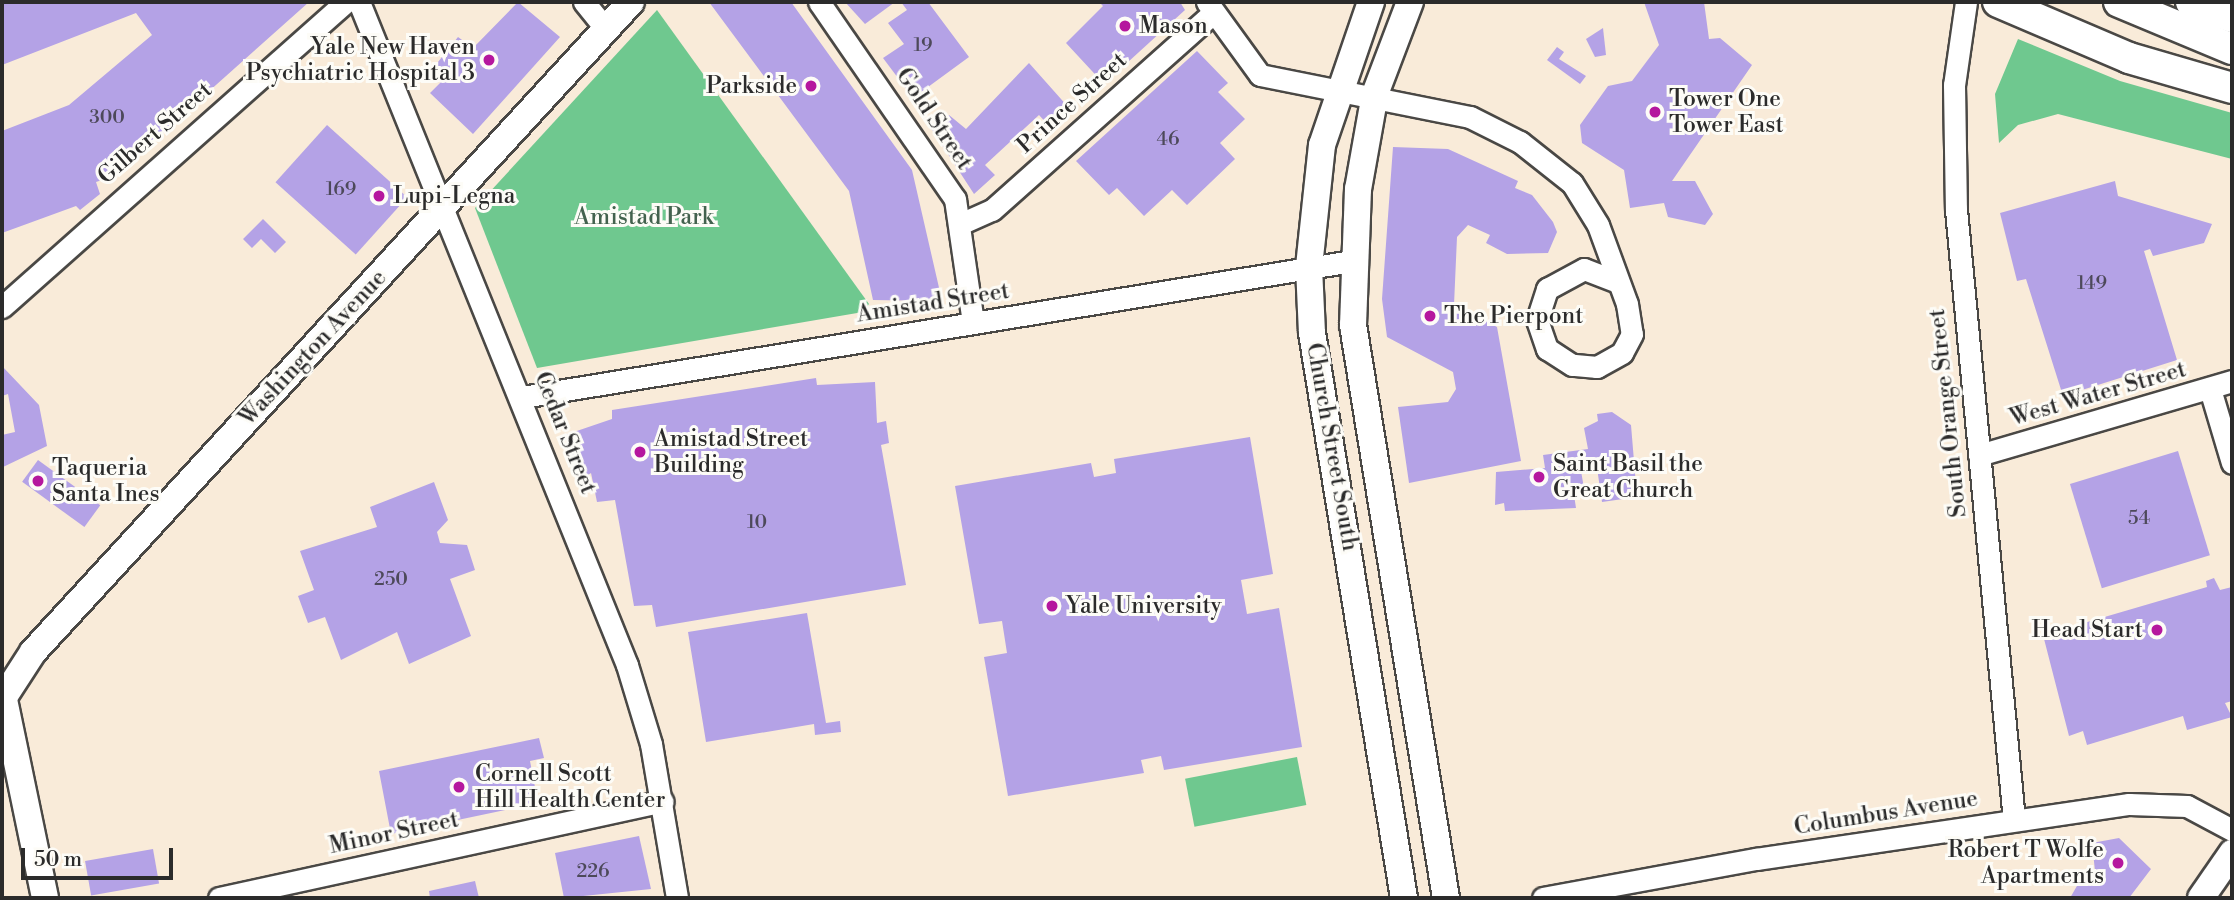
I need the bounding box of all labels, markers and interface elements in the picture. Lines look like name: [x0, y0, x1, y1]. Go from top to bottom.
place label: Mason: [1139, 12, 1208, 40]
marker: Mason: [1117, 18, 1133, 34]
place label: Yale New Haven Psychiatric Hospital 3: [246, 33, 475, 87]
house number: 19: [913, 35, 933, 57]
street label: Prince Street: [1012, 47, 1132, 159]
marker: Yale New Haven Psychiatric Hospital 3: [481, 52, 497, 68]
street label: Gold Street: [890, 63, 978, 175]
place label: Parkside: [706, 72, 797, 100]
street label: Gilbert Street: [92, 76, 218, 190]
marker: Parkside: [803, 78, 819, 94]
place label: Tower One Tower East: [1669, 85, 1784, 139]
marker: Tower One Tower East: [1647, 104, 1663, 120]
house number: 300: [89, 107, 125, 129]
house number: 46: [1157, 129, 1179, 151]
house number: 169: [326, 179, 356, 201]
place label: Lupi-Legna: [393, 182, 515, 210]
marker: Lupi-Legna: [371, 188, 387, 204]
park label: Amistad Park: [574, 203, 714, 231]
street label: Washington Avenue: [234, 264, 392, 432]
house number: 149: [2077, 273, 2107, 295]
street label: Amistad Street: [855, 277, 1011, 329]
place label: The Pierpont: [1444, 302, 1583, 330]
street label: South Orange Street: [1923, 307, 1973, 519]
marker: The Pierpont: [1422, 308, 1438, 324]
street label: Church Street South: [1300, 341, 1364, 553]
street label: West Water Street: [2007, 356, 2189, 432]
street label: Cedar Street: [528, 368, 602, 498]
place label: Amistad Street Building: [654, 425, 808, 479]
marker: Amistad Street Building: [632, 444, 648, 460]
place label: Saint Basil the Great Church: [1553, 450, 1703, 504]
place label: Taqueria Santa Ines: [52, 454, 160, 508]
marker: Saint Basil the Great Church: [1531, 469, 1547, 485]
marker: Taqueria Santa Ines: [30, 473, 46, 489]
house number: 54: [2128, 508, 2150, 530]
house number: 10: [747, 512, 767, 534]
house number: 250: [374, 569, 408, 591]
place label: Yale University: [1066, 592, 1222, 620]
marker: Yale University: [1044, 598, 1060, 614]
place label: Head Start: [2031, 616, 2143, 644]
marker: Head Start: [2149, 622, 2165, 638]
place label: Cornell Scott Hill Health Center: [475, 760, 665, 814]
marker: Cornell Scott Hill Health Center: [449, 777, 469, 797]
street label: Columbus Avenue: [1792, 785, 1980, 841]
street label: Minor Street: [327, 806, 461, 860]
scale bar: [24, 834, 177, 878]
place label: Robert T Wolfe Apartments: [1948, 836, 2104, 890]
text: 50 m: [34, 847, 82, 873]
marker: Robert T Wolfe Apartments: [2110, 855, 2126, 871]
house number: 226: [576, 861, 610, 883]

